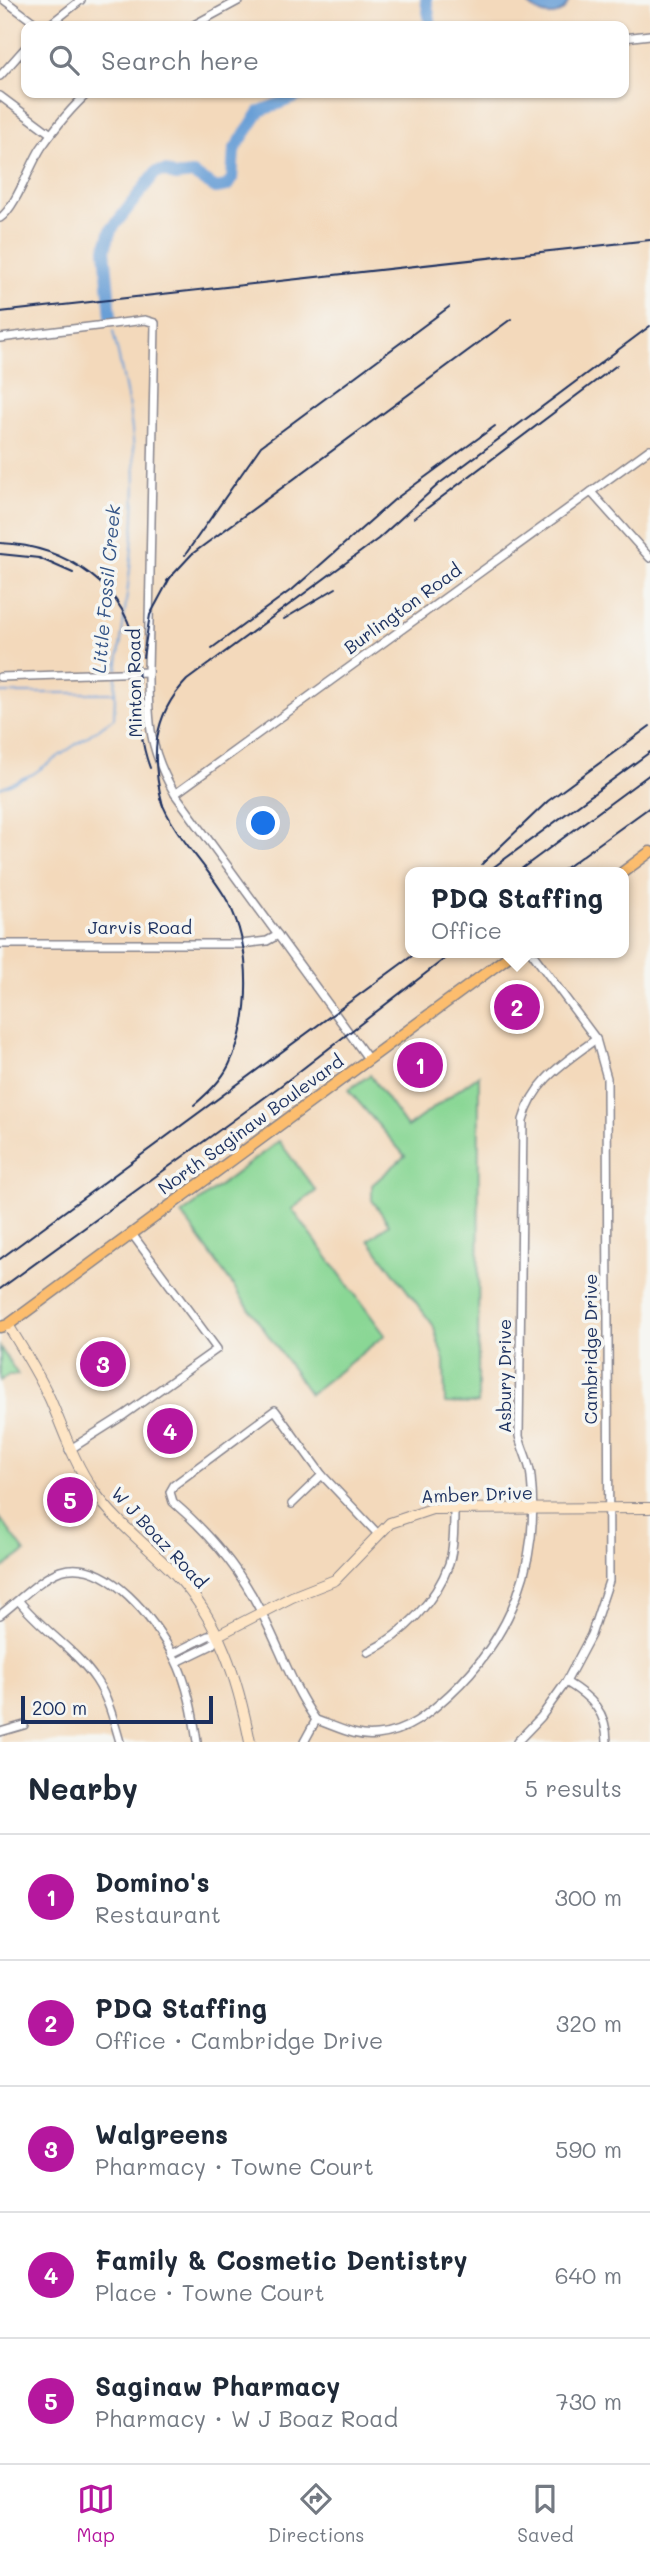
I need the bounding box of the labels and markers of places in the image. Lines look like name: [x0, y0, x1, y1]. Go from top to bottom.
pin: 2: [494, 981, 540, 1033]
pin: 1: [397, 1039, 443, 1091]
pin: 3: [80, 1338, 126, 1390]
pin: 4: [147, 1405, 193, 1457]
pin: 5: [47, 1474, 93, 1526]

